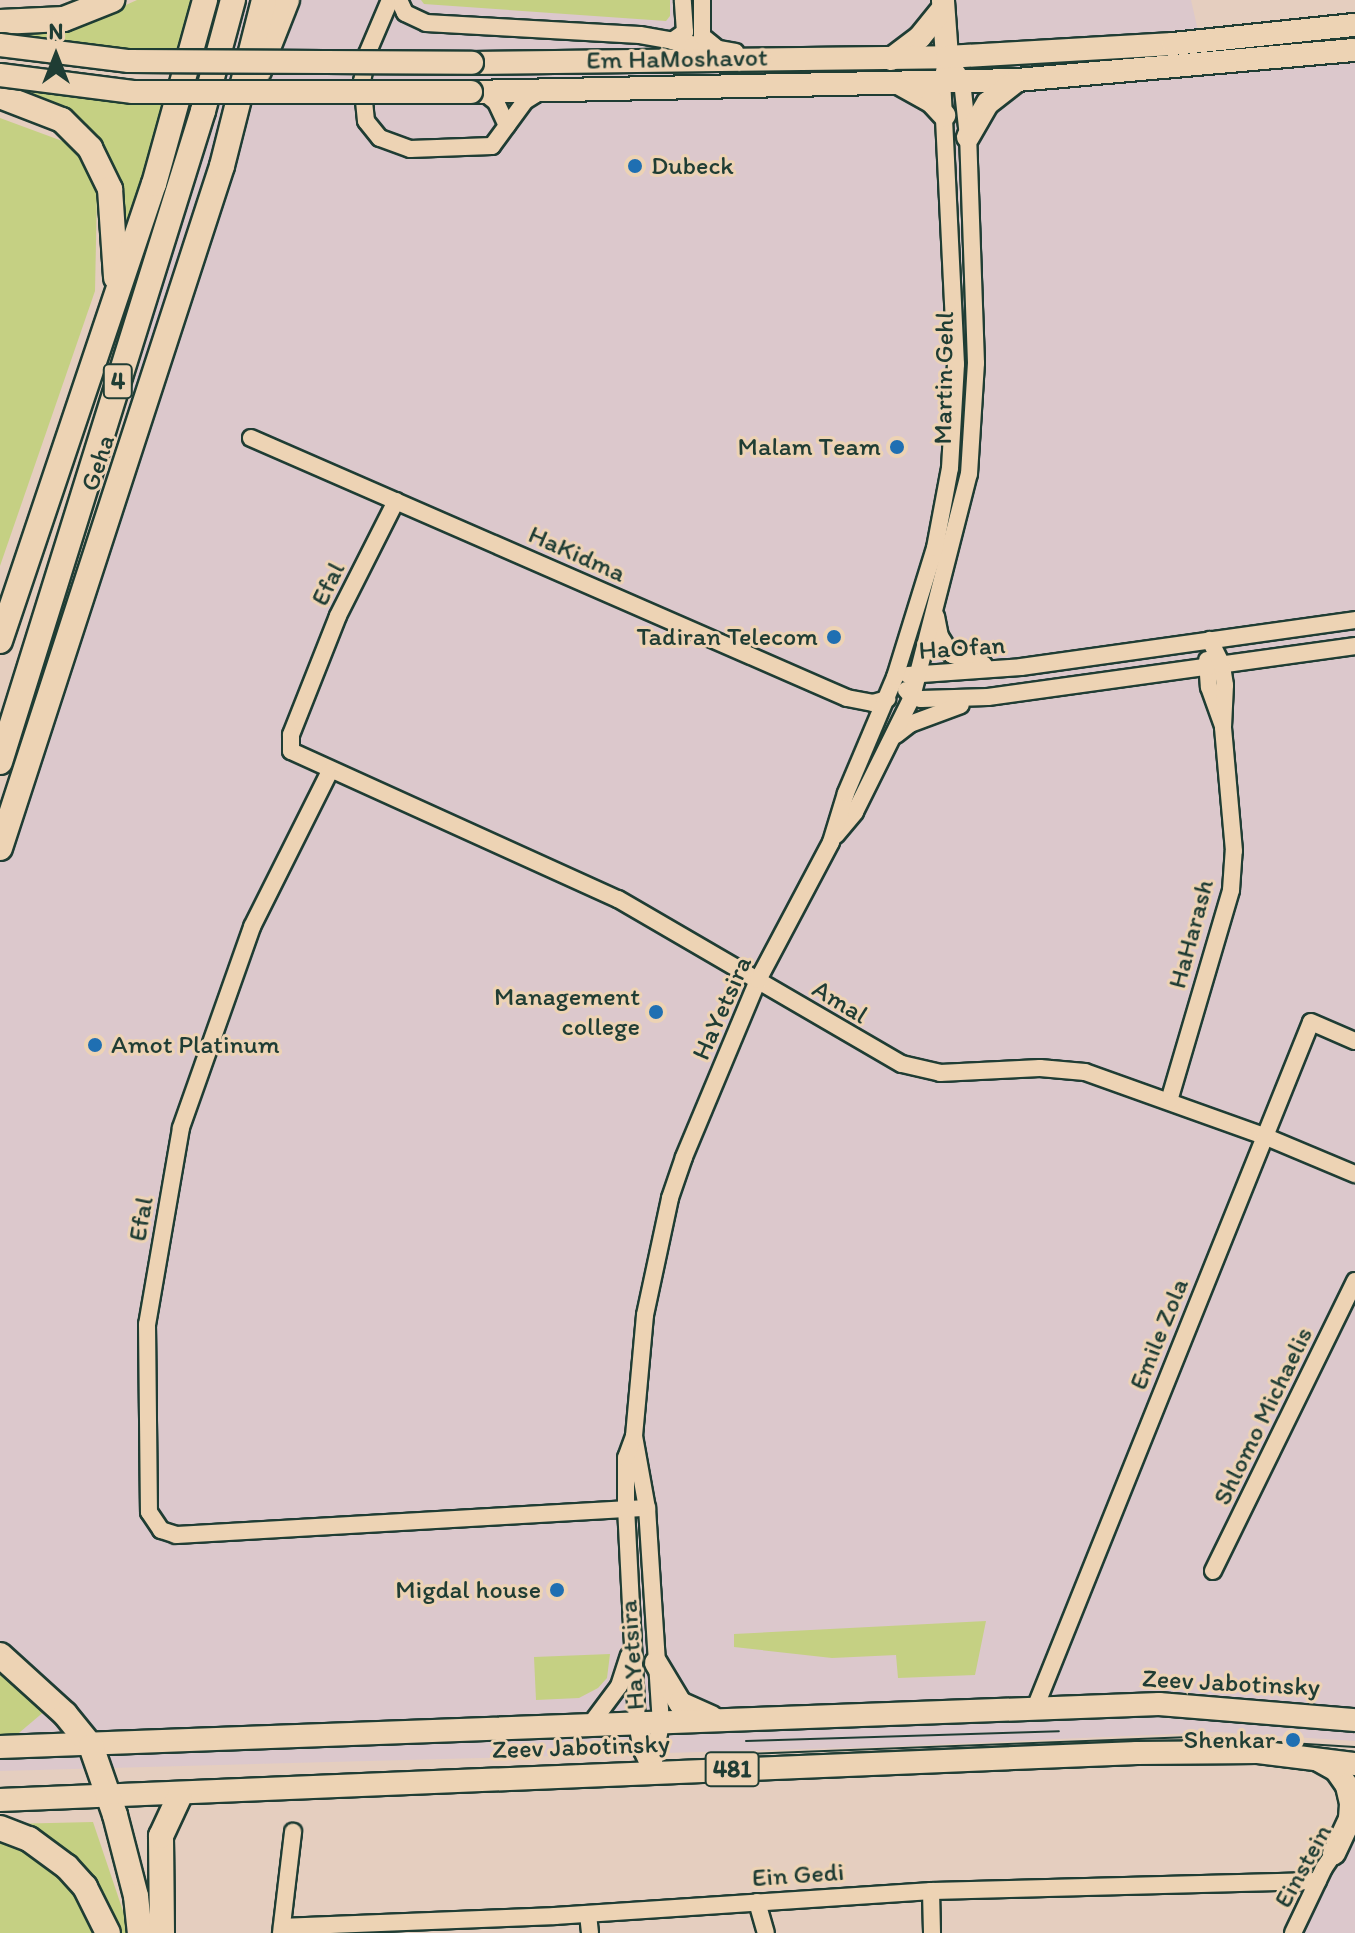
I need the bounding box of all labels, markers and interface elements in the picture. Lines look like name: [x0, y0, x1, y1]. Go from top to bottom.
north arrow: [16, 16, 96, 96]
text: N: [49, 18, 63, 45]
street label: Em HaMoshavot: [586, 42, 768, 76]
place label: Dubeck: [651, 150, 734, 182]
marker: Dubeck: [626, 157, 644, 175]
street label: Martin Gehl: [927, 311, 961, 445]
road number: 4: [102, 361, 134, 401]
street label: Geha: [74, 431, 122, 495]
place label: Malam Team: [741, 431, 881, 463]
marker: Malam Team: [888, 438, 906, 456]
street label: HaKidma: [523, 519, 631, 589]
street label: Efal: [304, 557, 352, 611]
place label: Tadiran Telecom: [636, 621, 818, 653]
marker: Tadiran Telecom: [825, 628, 843, 646]
street label: HaOfan: [918, 629, 1006, 667]
street label: HaHarash: [1161, 876, 1221, 992]
street label: HaYetsira: [685, 951, 759, 1065]
street label: Amal: [807, 973, 873, 1031]
place label: Management college: [494, 981, 640, 1042]
marker: Management college: [647, 1003, 665, 1021]
place label: Amot Platinum: [111, 1029, 281, 1061]
marker: Amot Platinum: [86, 1036, 104, 1054]
street label: Efal: [122, 1194, 160, 1244]
street label: Emile Zola: [1123, 1274, 1195, 1394]
street label: Shlomo Michaelis: [1207, 1322, 1319, 1510]
place label: Migdal house: [395, 1574, 541, 1606]
marker: Migdal house: [548, 1581, 566, 1599]
street label: HaYetsira: [613, 1599, 651, 1711]
street label: Zeev Jabotinsky: [1141, 1663, 1321, 1703]
place label: Shenkar: [1184, 1724, 1275, 1756]
street label: Zeev Jabotinsky: [491, 1728, 671, 1766]
marker: Shenkar: [1282, 1729, 1304, 1751]
road number: 481: [704, 1749, 760, 1789]
street label: Einstein: [1267, 1819, 1339, 1913]
street label: Ein Gedi: [751, 1856, 845, 1894]

